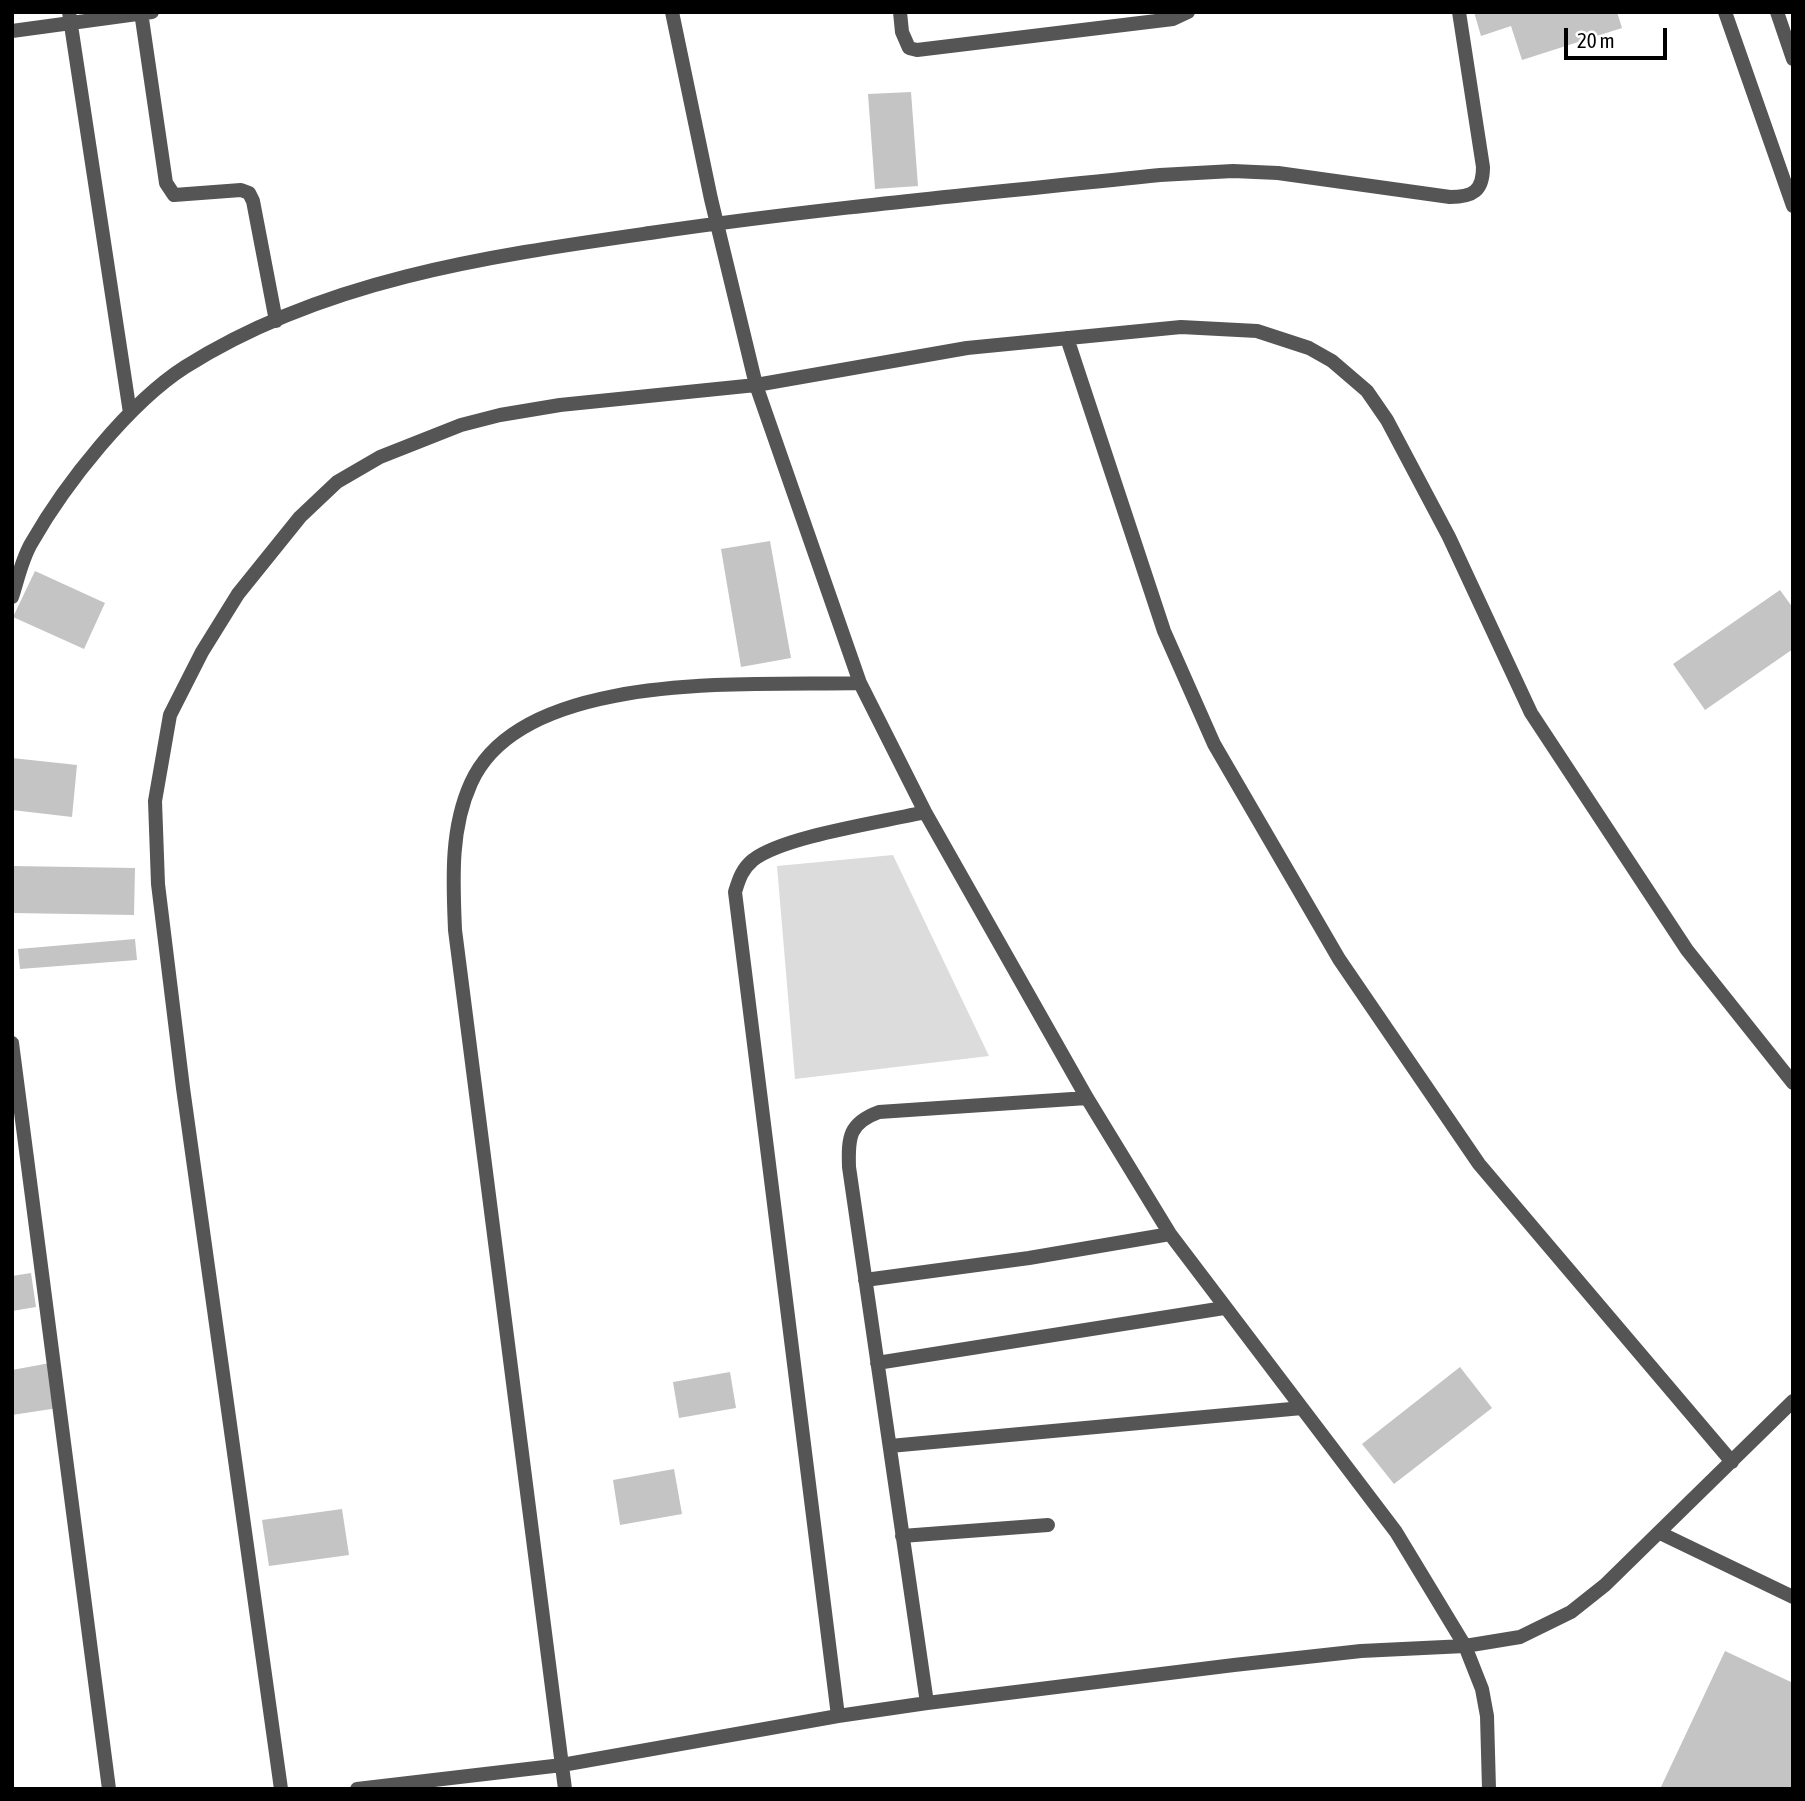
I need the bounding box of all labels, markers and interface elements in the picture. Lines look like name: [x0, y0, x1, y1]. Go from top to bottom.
scale bar: [1567, 14, 1670, 58]
text: 20 m: [1577, 28, 1615, 52]

